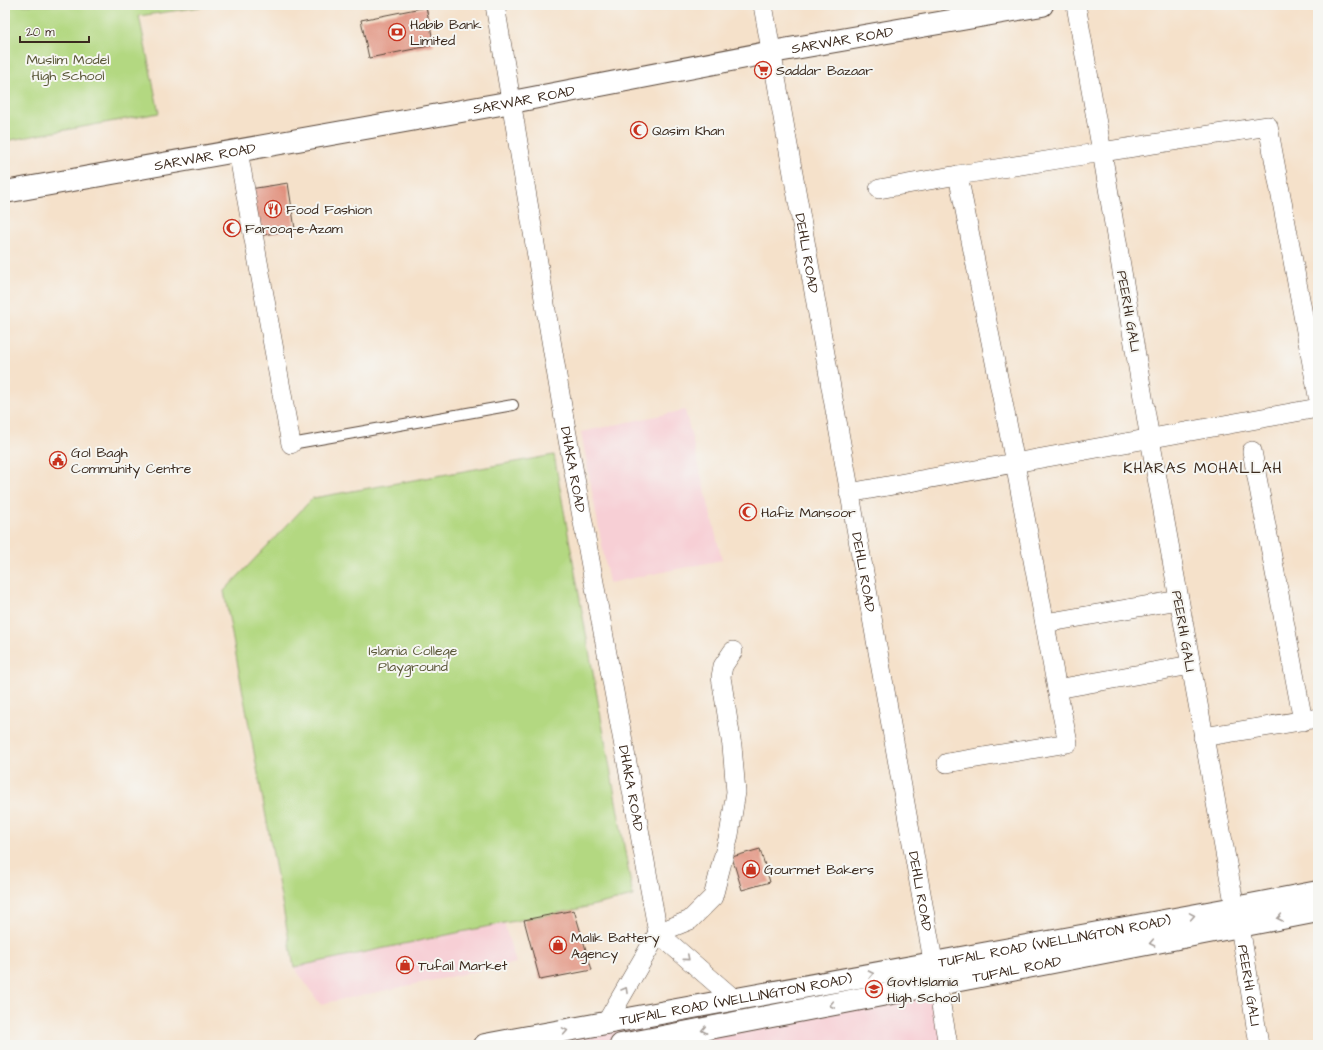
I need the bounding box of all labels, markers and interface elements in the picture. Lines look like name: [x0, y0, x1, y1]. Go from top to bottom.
place label: Habib Bank Limited: [410, 15, 482, 51]
scale bar: [20, 18, 89, 44]
bank icon: Habib Bank Limited: [387, 22, 407, 42]
street label: SARWAR ROAD: [790, 22, 895, 59]
text: 20 m: [26, 24, 55, 41]
park label: Muslim Model High School: [27, 50, 109, 86]
supermarket icon: Saddar Bazaar: [753, 60, 773, 80]
place label: Saddar Bazaar: [776, 61, 873, 81]
street label: SARWAR ROAD: [472, 81, 577, 120]
mosque icon: Qasim Khan: [629, 120, 649, 140]
place label: Qasim Khan: [652, 121, 724, 141]
street label: SARWAR ROAD: [153, 139, 258, 176]
restaurant icon: Food Fashion: [263, 199, 283, 219]
place label: Food Fashion: [286, 200, 372, 220]
street label: DEHLI ROAD: [789, 212, 823, 295]
mosque icon: Farooq-e-Azam: [222, 218, 242, 238]
place label: Farooq-e-Azam: [245, 219, 343, 239]
street label: PEERHI GALI: [1111, 269, 1145, 353]
street label: DHAKA ROAD: [555, 425, 590, 514]
place label: Gol Bagh Community Centre: [71, 443, 192, 479]
public building icon: Gol Bagh Community Centre: [48, 450, 68, 470]
district label: KHARAS MOHALLAH: [1123, 458, 1283, 479]
mosque icon: Hafiz Mansoor: [738, 502, 758, 522]
place label: Hafiz Mansoor: [761, 503, 856, 523]
street label: DEHLI ROAD: [846, 531, 880, 614]
street label: PEERHI GALI: [1166, 589, 1200, 673]
park label: Islamia College Playground: [369, 641, 458, 677]
street label: DHAKA ROAD: [613, 744, 648, 833]
street label: DEHLI ROAD: [903, 850, 937, 933]
shop icon: Gourmet Bakers: [741, 859, 761, 879]
place label: Gourmet Bakers: [764, 860, 874, 880]
street label: TUFAIL ROAD (WELLINGTON ROAD): [937, 912, 1173, 970]
one-way arrow: [1189, 912, 1195, 921]
one-way arrow: [1277, 914, 1283, 922]
place label: Malik Battery Agency: [571, 928, 660, 964]
shop icon: Malik Battery Agency: [548, 935, 568, 955]
one-way arrow: [1149, 938, 1155, 946]
street label: PEERHI GALI: [1232, 943, 1265, 1028]
street label: TUFAIL ROAD: [971, 952, 1063, 986]
one-way arrow: [683, 954, 690, 961]
shop icon: Tufail Market: [395, 955, 415, 975]
place label: Tufail Market: [418, 956, 508, 976]
street label: TUFAIL ROAD (WELLINGTON ROAD): [618, 969, 854, 1031]
one-way arrow: [868, 971, 875, 979]
place label: Govt.Islamia High School: [887, 972, 960, 1008]
school or university icon: Govt.Islamia High School: [864, 979, 884, 999]
one-way arrow: [621, 986, 628, 994]
one-way arrow: [829, 1000, 835, 1008]
one-way arrow: [701, 1025, 707, 1033]
one-way arrow: [561, 1027, 568, 1035]

